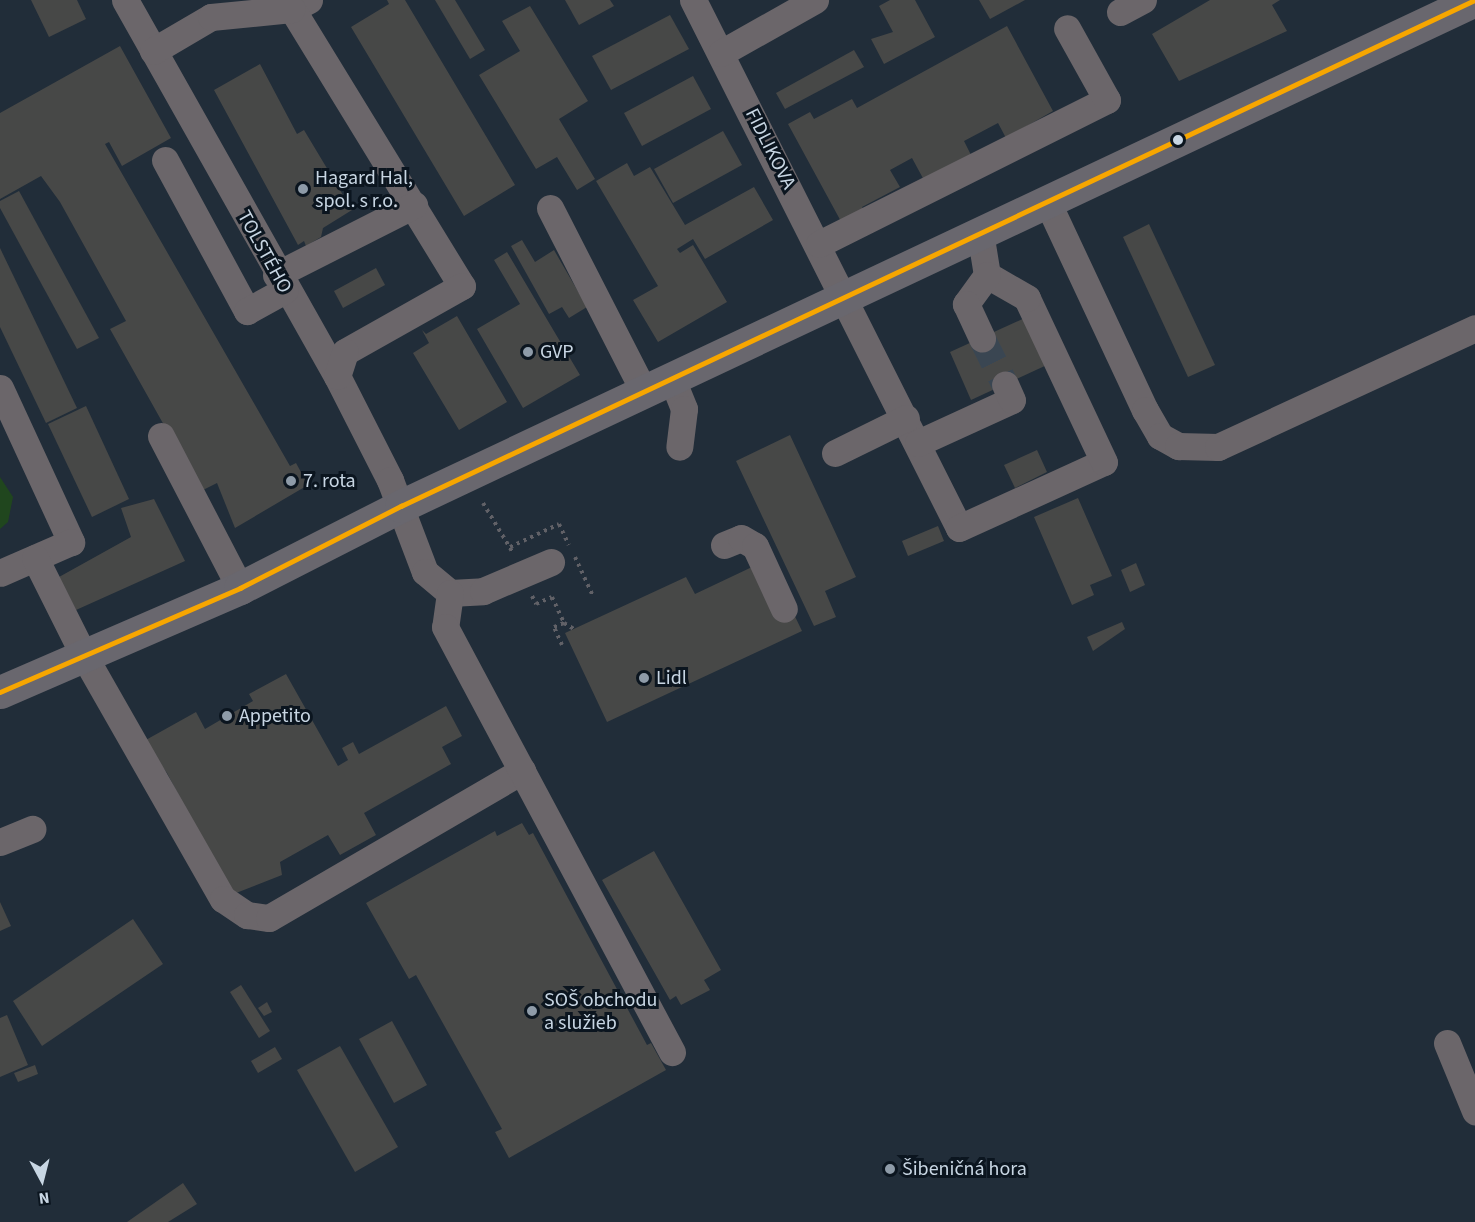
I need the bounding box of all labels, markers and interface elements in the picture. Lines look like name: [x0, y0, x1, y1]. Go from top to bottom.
street label: FIDLIKOVA: [739, 105, 801, 193]
unlabelled marker: [1172, 134, 1184, 146]
place label: Hagard Hal, spol. s r.o.: [315, 166, 413, 213]
marker: Hagard Hal, spol. s r.o.: [296, 182, 310, 196]
street label: TOLSTÉHO: [232, 207, 296, 297]
place label: GVP: [540, 340, 574, 364]
marker: GVP: [521, 345, 535, 359]
place label: 7. rota: [303, 469, 356, 493]
marker: 7. rota: [284, 474, 298, 488]
place label: Lidl: [656, 666, 687, 690]
marker: Lidl: [637, 671, 651, 685]
place label: Appetito: [239, 704, 311, 728]
marker: Appetito: [220, 709, 234, 723]
place label: SOŠ obchodu a služieb: [544, 988, 657, 1035]
marker: SOŠ obchodu a služieb: [525, 1004, 539, 1018]
north arrow: [12, 1150, 72, 1210]
place label: Šibeničná hora: [902, 1157, 1027, 1181]
marker: Šibeničná hora: [883, 1162, 897, 1176]
text: N: [38, 1186, 51, 1209]

